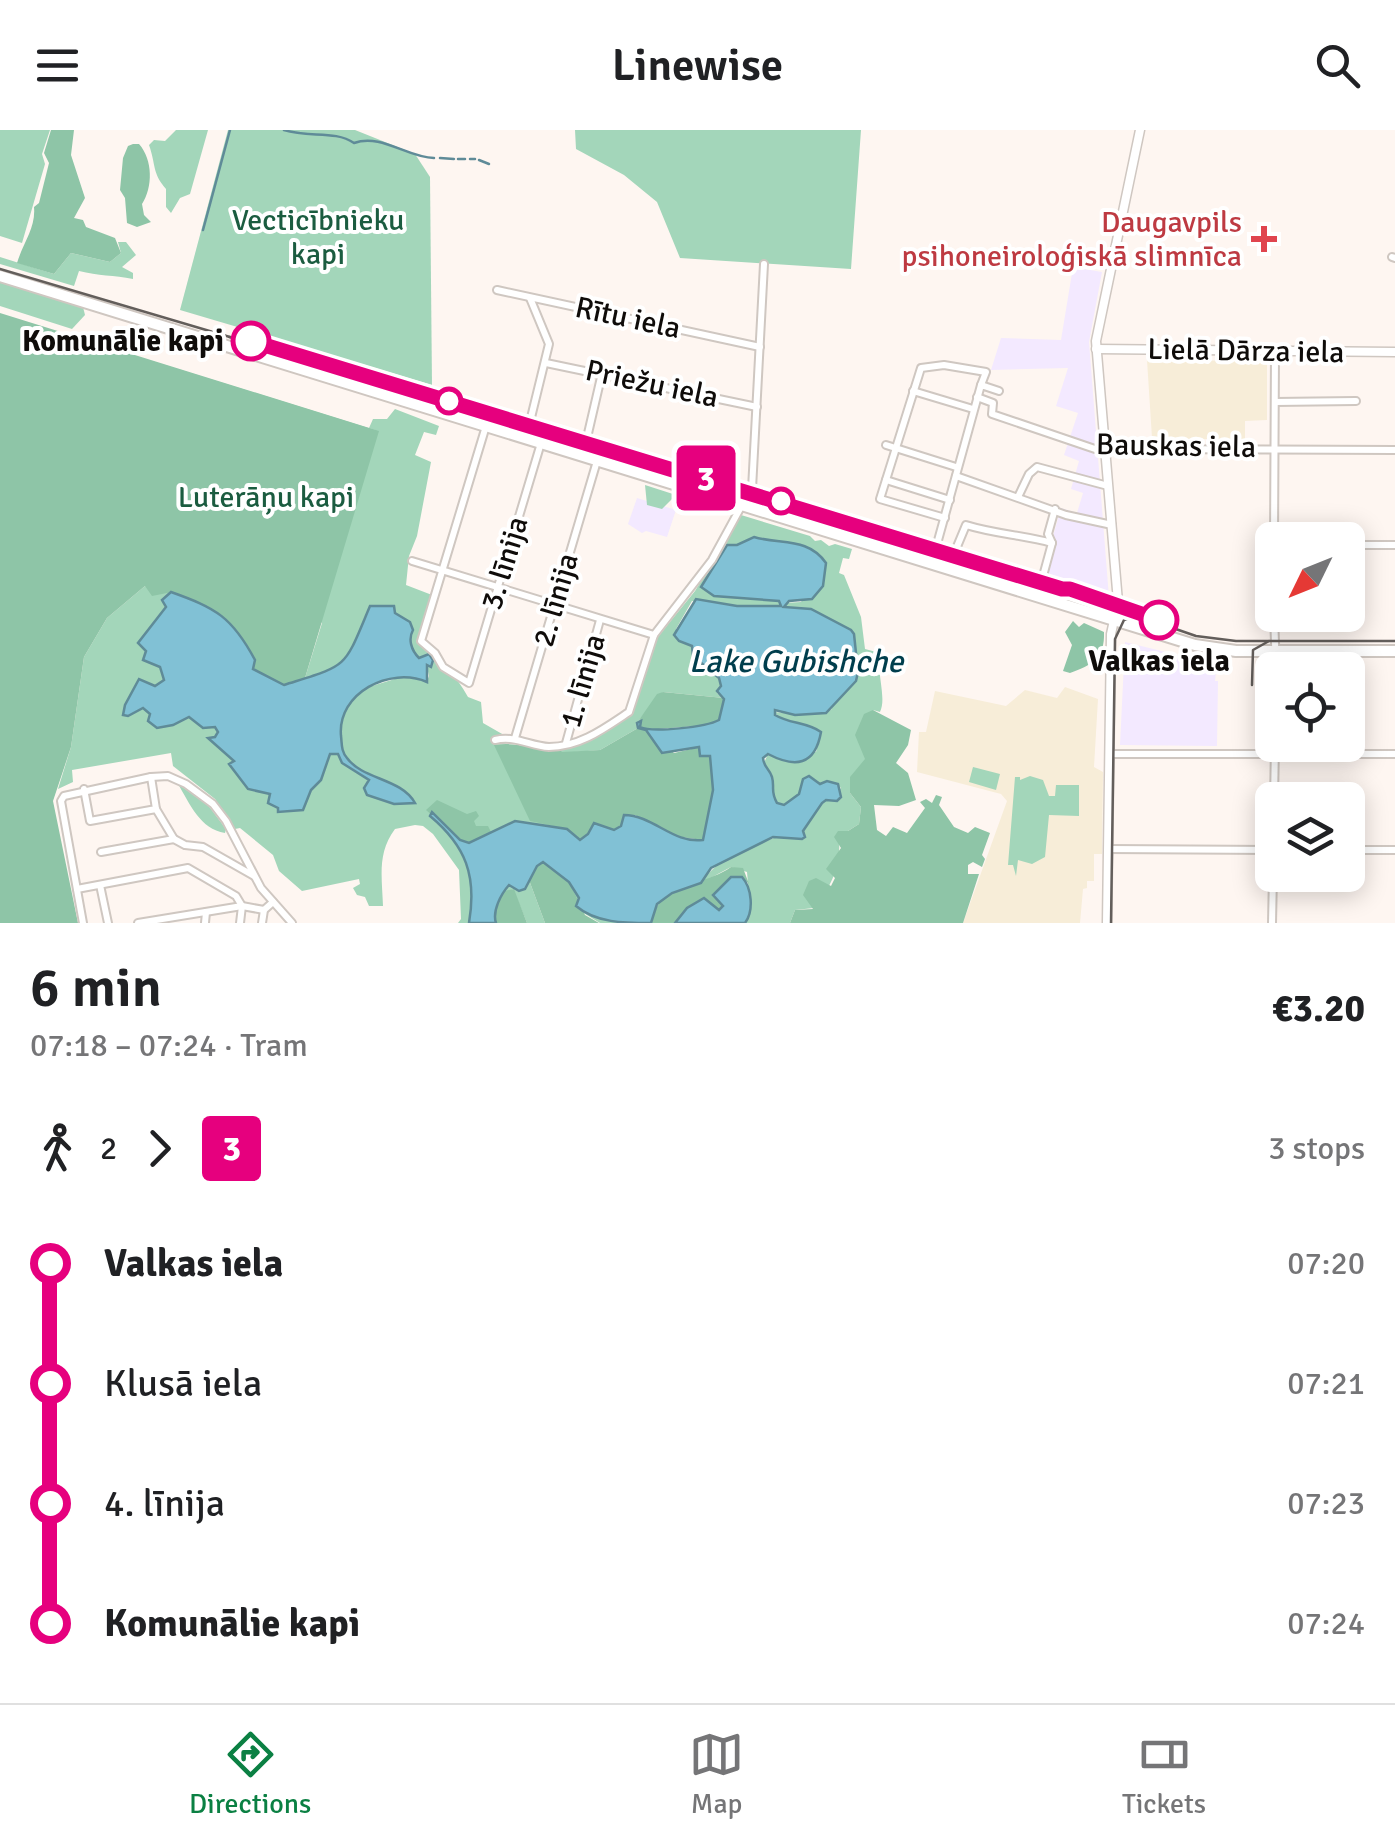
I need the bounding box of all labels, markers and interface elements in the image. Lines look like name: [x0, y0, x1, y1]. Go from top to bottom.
icon: menu: [30, 38, 85, 93]
text: Linewise: [612, 38, 783, 93]
icon: search: [1310, 38, 1365, 93]
park label: Vecticībnieku kapi: [232, 202, 404, 273]
place label: Daugavpils psihoneiroloģiskā slimnīca: [902, 204, 1242, 275]
marker: Daugavpils psihoneiroloģiskā slimnīca: [1251, 226, 1277, 252]
street label: Rītu iela: [572, 289, 684, 347]
marker: Komunālie kapi: [232, 322, 270, 360]
place label: Komunālie kapi: [22, 323, 224, 360]
street label: Lielā Dārza iela: [1147, 331, 1345, 371]
street label: Priežu iela: [582, 352, 722, 416]
unlabelled marker: [436, 388, 462, 414]
street label: Bauskas iela: [1096, 426, 1256, 466]
line badge: 3: [674, 446, 738, 510]
text: 3: [697, 457, 715, 500]
park label: Luterāņu kapi: [178, 479, 354, 516]
unlabelled marker: [768, 488, 794, 514]
street label: 3. līnija: [473, 512, 537, 614]
north arrow: [1255, 522, 1365, 632]
map controls: [1255, 522, 1365, 892]
street label: 2. līnija: [525, 549, 587, 651]
marker: Valkas iela: [1140, 601, 1178, 639]
street label: 1. līnija: [552, 630, 614, 732]
water label: Lake Gubishche: [689, 642, 905, 681]
place label: Valkas iela: [1088, 643, 1230, 680]
button: locate: [1255, 652, 1365, 762]
button: layers: [1255, 782, 1365, 892]
text: 6 min: [30, 954, 162, 1022]
text: €3.20: [1272, 985, 1365, 1032]
text: 07:18 – 07:24 · Tram: [30, 1026, 308, 1065]
icon: walk: [30, 1121, 85, 1176]
icon: forward: [132, 1121, 187, 1176]
text: 3: [222, 1127, 241, 1170]
text: 2: [100, 1129, 117, 1168]
text: 3 stops: [1268, 1129, 1365, 1168]
text: Valkas iela: [104, 1240, 283, 1287]
text: 07:20: [1287, 1244, 1365, 1283]
text: Klusā iela: [104, 1360, 262, 1407]
text: 07:21: [1287, 1364, 1365, 1403]
text: 4. līnija: [104, 1480, 225, 1527]
text: 07:23: [1287, 1484, 1365, 1523]
text: Komunālie kapi: [104, 1600, 360, 1647]
text: 07:24: [1287, 1604, 1365, 1643]
tab: Directions: [189, 1727, 311, 1821]
tab: Map: [689, 1727, 744, 1821]
tab: Tickets: [1122, 1727, 1206, 1821]

